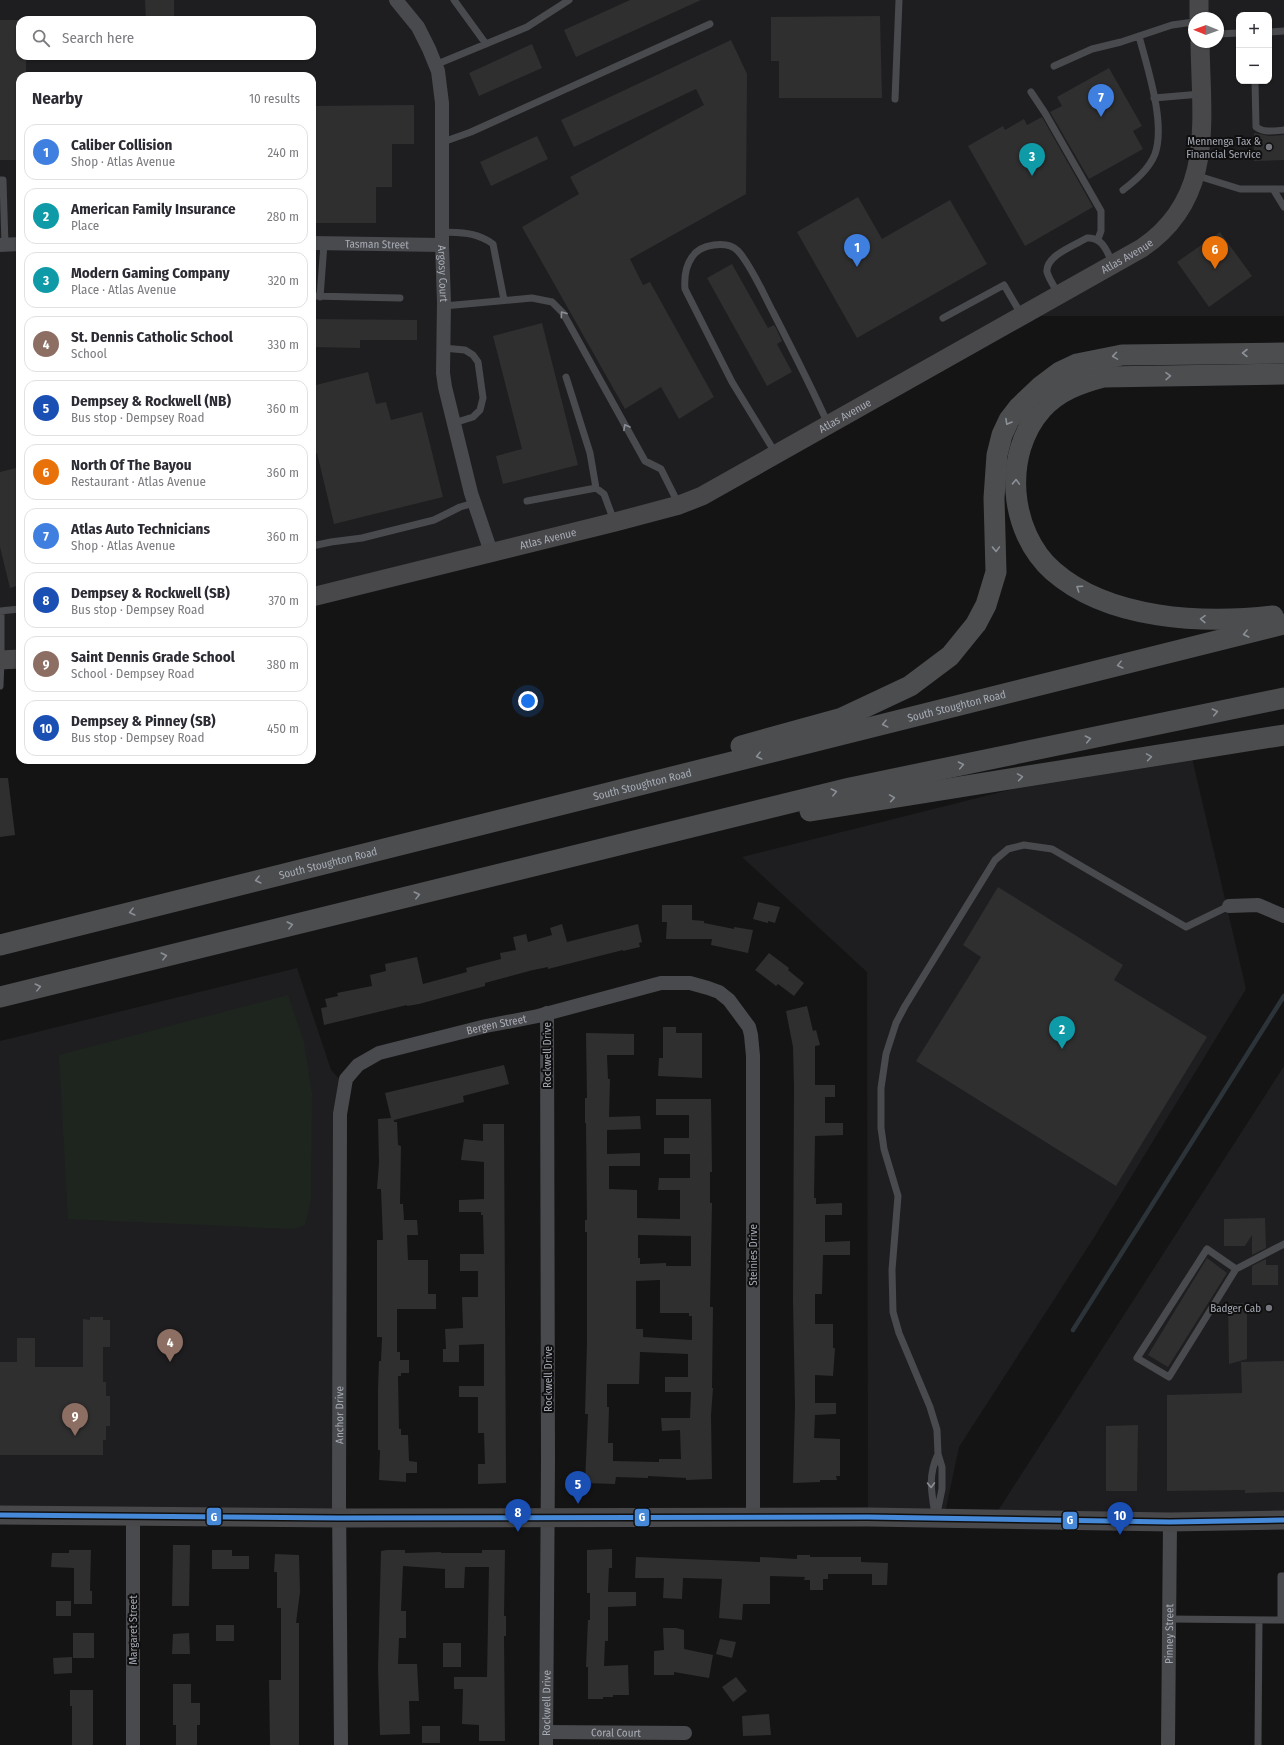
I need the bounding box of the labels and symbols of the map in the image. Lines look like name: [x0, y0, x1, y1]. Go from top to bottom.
north arrow: [1188, 12, 1224, 48]
pin: 7: [1088, 84, 1114, 117]
place label: Mennenga Tax & Financial Service: [1186, 135, 1261, 161]
marker: Mennenga Tax & Financial Service: [1264, 142, 1274, 152]
pin: 3: [1019, 143, 1045, 176]
pin: 1: [844, 234, 870, 267]
street label: Atlas Avenue: [1099, 236, 1156, 276]
pin: 6: [1202, 236, 1228, 269]
street label: Tasman Street: [345, 237, 409, 251]
street label: Argosy Court: [436, 245, 451, 302]
one-way arrow: [561, 311, 568, 318]
one-way arrow: [1242, 349, 1248, 357]
one-way arrow: [1112, 351, 1118, 360]
one-way arrow: [1165, 372, 1171, 380]
street label: Atlas Avenue: [816, 396, 873, 435]
one-way arrow: [1006, 418, 1013, 425]
one-way arrow: [623, 424, 631, 431]
one-way arrow: [1011, 479, 1020, 485]
street label: Atlas Avenue: [518, 525, 578, 552]
one-way arrow: [992, 546, 1000, 552]
one-way arrow: [1076, 586, 1083, 593]
one-way arrow: [1200, 615, 1206, 623]
one-way arrow: [1243, 629, 1249, 637]
one-way arrow: [1117, 661, 1123, 669]
street label: South Stoughton Road: [906, 687, 1007, 724]
your location: [518, 691, 538, 711]
one-way arrow: [1212, 708, 1218, 717]
one-way arrow: [882, 720, 889, 728]
one-way arrow: [1085, 735, 1091, 743]
one-way arrow: [756, 751, 762, 759]
one-way arrow: [1145, 753, 1152, 762]
one-way arrow: [958, 762, 964, 770]
street label: South Stoughton Road: [592, 766, 693, 803]
one-way arrow: [1017, 773, 1023, 782]
one-way arrow: [830, 789, 837, 797]
one-way arrow: [889, 794, 895, 803]
street label: South Stoughton Road: [277, 844, 378, 882]
one-way arrow: [255, 875, 262, 884]
one-way arrow: [413, 891, 420, 899]
one-way arrow: [129, 907, 136, 916]
one-way arrow: [287, 922, 294, 930]
one-way arrow: [161, 953, 167, 961]
one-way arrow: [35, 984, 41, 992]
street label: Bergen Street: [465, 1012, 528, 1037]
pin: 2: [1049, 1016, 1075, 1049]
street label: Rockwell Drive: [541, 1022, 554, 1088]
street label: Steinies Drive: [747, 1224, 760, 1286]
place label: Badger Cab: [1210, 1302, 1261, 1315]
marker: Badger Cab: [1264, 1303, 1274, 1313]
pin: 4: [157, 1329, 183, 1362]
street label: Rockwell Drive: [542, 1346, 555, 1412]
street label: Anchor Drive: [333, 1386, 346, 1444]
pin: 9: [62, 1403, 88, 1436]
pin: 5: [565, 1471, 591, 1504]
one-way arrow: [927, 1482, 935, 1488]
pin: 8: [505, 1499, 531, 1532]
pin: 10: [1107, 1502, 1133, 1535]
line badge: G: [206, 1507, 222, 1526]
line badge: G: [634, 1508, 650, 1527]
text: G: [211, 1511, 218, 1524]
text: G: [639, 1511, 646, 1524]
line badge: G: [1062, 1511, 1078, 1530]
text: G: [1067, 1514, 1074, 1527]
street label: Margaret Street: [127, 1595, 140, 1665]
street label: Pinney Street: [1162, 1603, 1176, 1664]
street label: Rockwell Drive: [540, 1670, 553, 1736]
street label: Coral Court: [591, 1726, 641, 1739]

